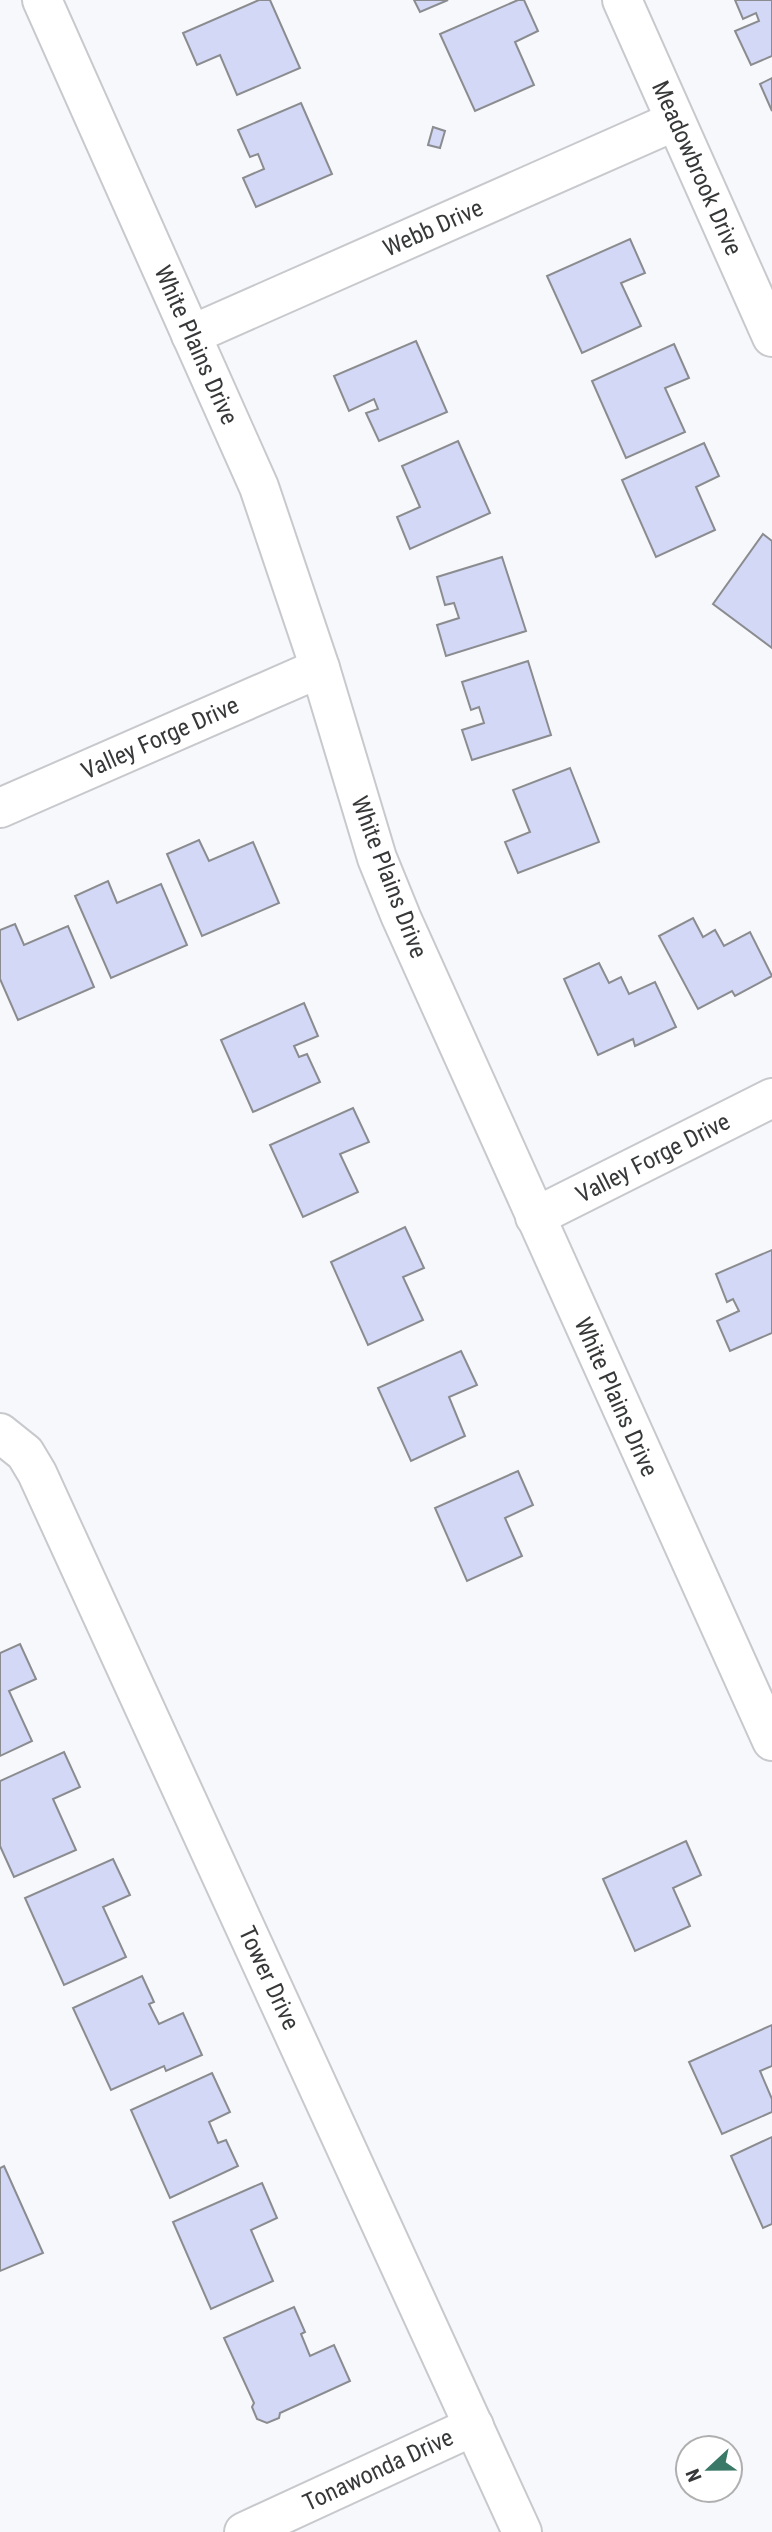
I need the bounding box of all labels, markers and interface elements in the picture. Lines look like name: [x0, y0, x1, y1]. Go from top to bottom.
street label: Meadowbrook Drive: [646, 77, 748, 259]
street label: Webb Drive: [379, 194, 487, 262]
street label: White Plains Drive: [148, 261, 244, 429]
street label: Valley Forge Drive: [77, 691, 243, 785]
street label: White Plains Drive: [345, 792, 433, 962]
street label: Valley Forge Drive: [571, 1107, 735, 1209]
street label: White Plains Drive: [568, 1313, 664, 1481]
street label: Tower Drive: [233, 1922, 305, 2034]
street label: Tonawonda Drive: [298, 2423, 458, 2517]
north arrow: [674, 2434, 744, 2504]
text: N: [681, 2465, 707, 2485]

